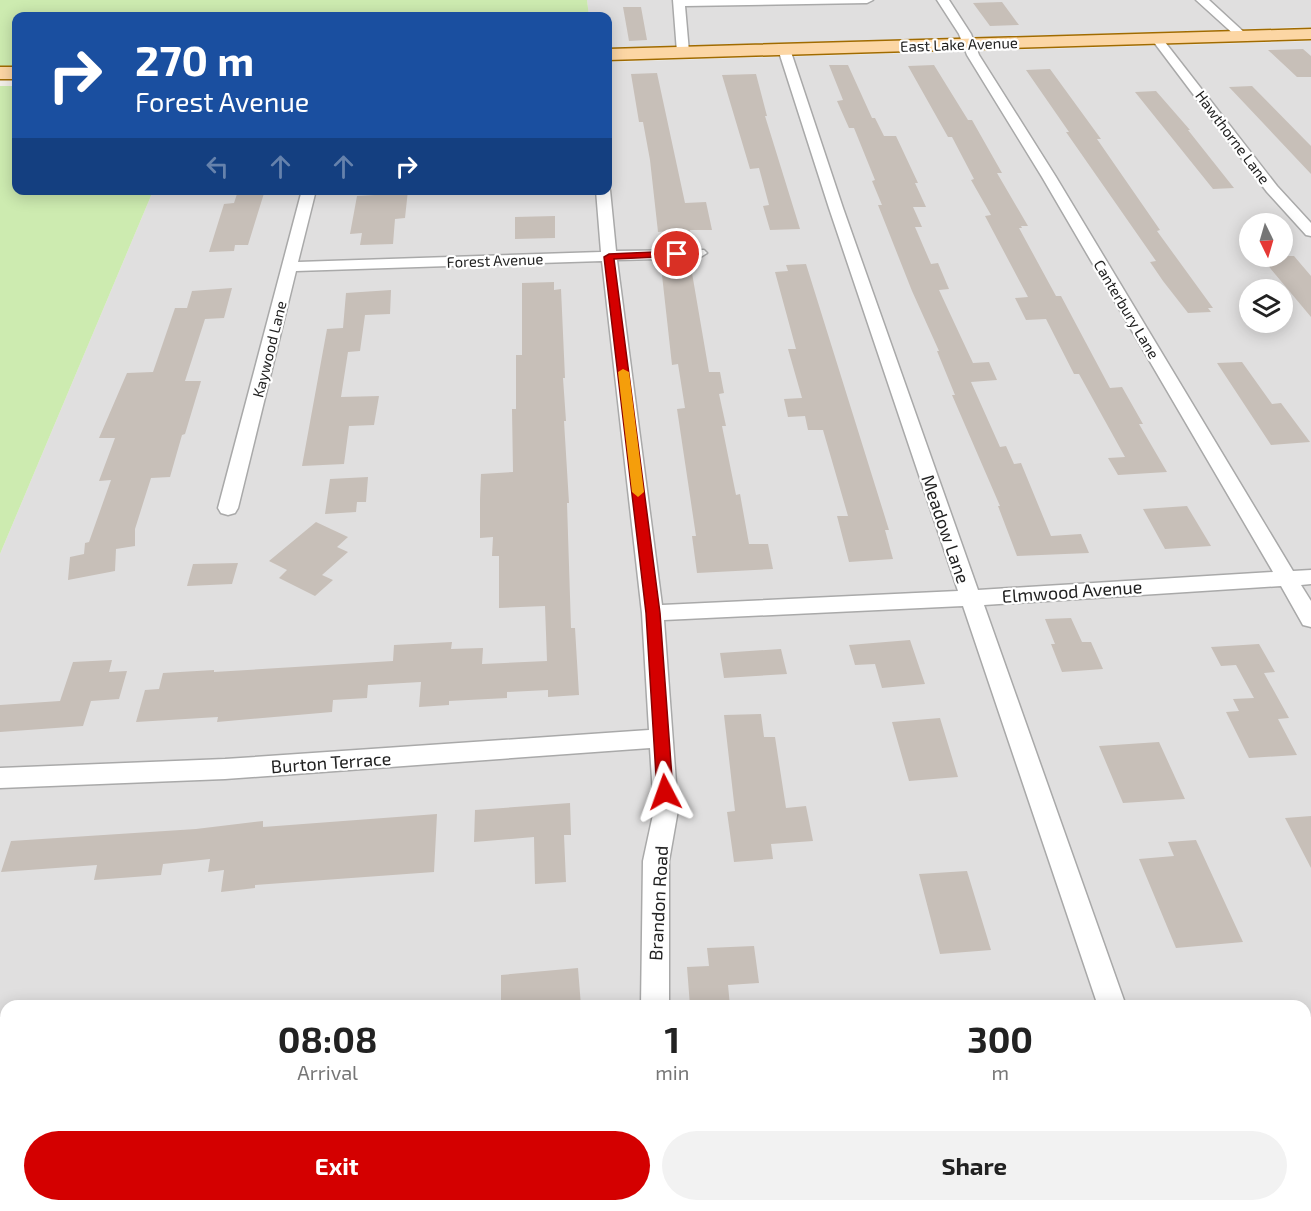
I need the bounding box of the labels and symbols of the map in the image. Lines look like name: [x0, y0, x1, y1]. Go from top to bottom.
street label: East Lake Avenue: [900, 33, 1018, 55]
street label: Hawthorne Lane: [1192, 87, 1274, 187]
north arrow: [1239, 213, 1293, 267]
pin: [651, 228, 702, 279]
street label: Forest Avenue: [446, 249, 544, 271]
street label: Canterbury Lane: [1090, 256, 1164, 362]
street label: Kaywood Lane: [248, 299, 290, 399]
street label: Meadow Lane: [917, 472, 975, 586]
street label: Elmwood Avenue: [1001, 575, 1143, 607]
street label: Burton Terrace: [270, 747, 392, 777]
position arrow: [633, 760, 697, 824]
street label: Brandon Road: [644, 845, 672, 961]

